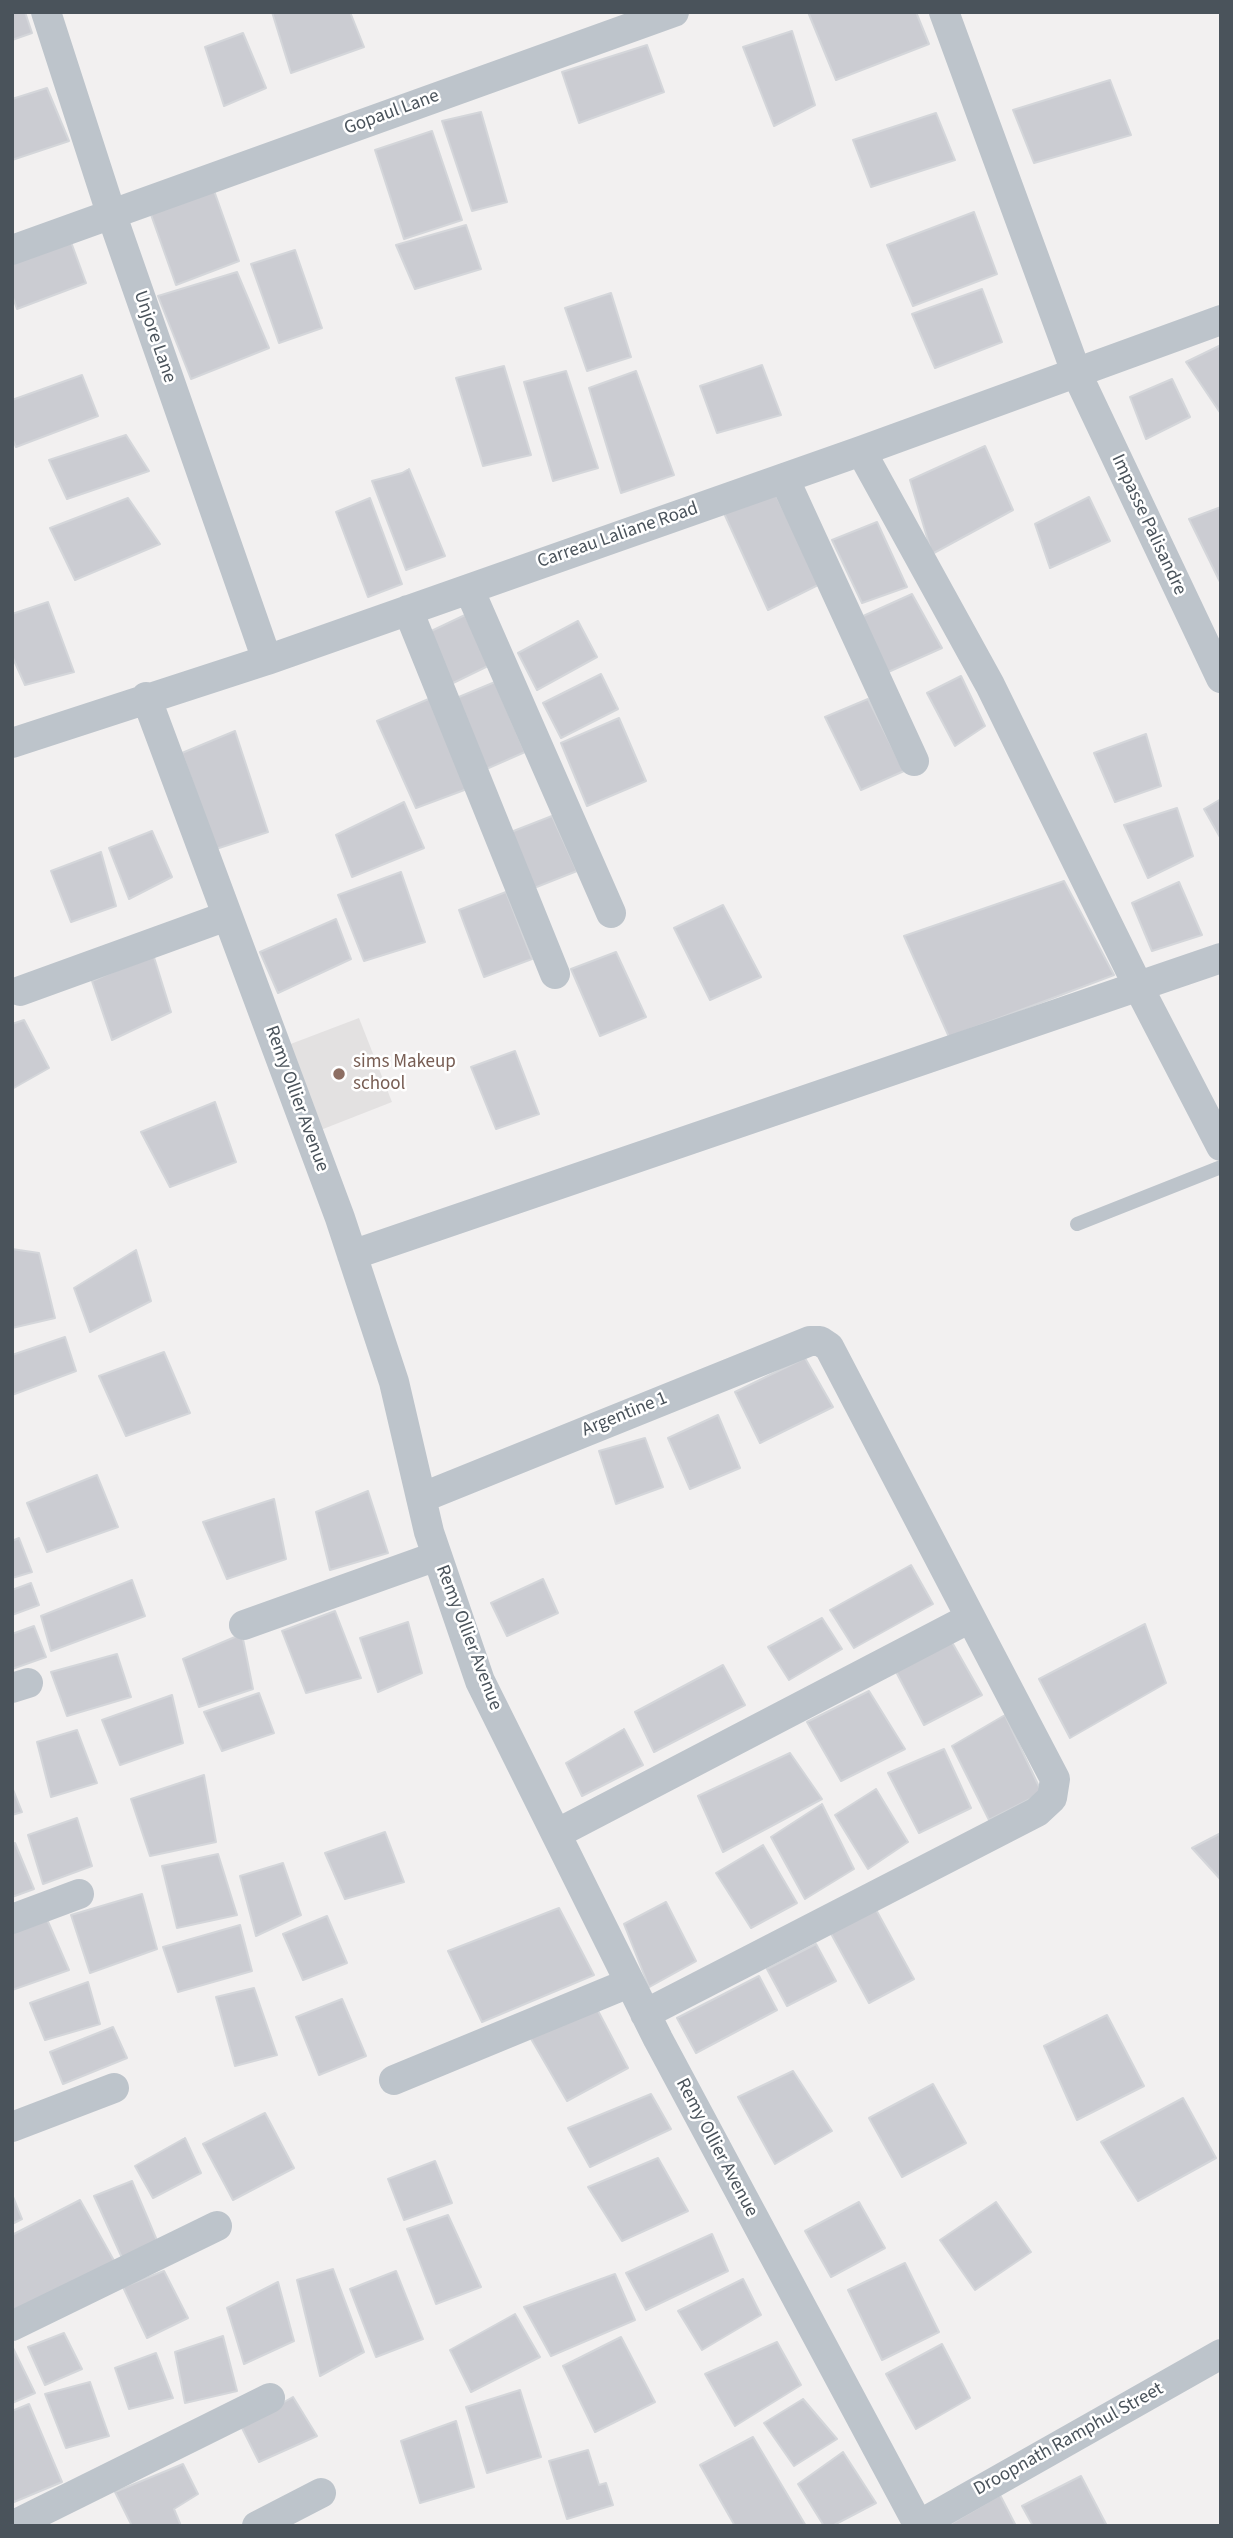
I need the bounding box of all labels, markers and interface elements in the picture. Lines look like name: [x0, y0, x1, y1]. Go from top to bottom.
street label: Gopaul Lane: [341, 85, 443, 141]
street label: Unjore Lane: [128, 288, 180, 386]
street label: Impasse Palisandre: [1105, 451, 1191, 599]
street label: Carreau Laliane Road: [535, 498, 701, 574]
street label: Remy Ollier Avenue: [259, 1023, 333, 1175]
place label: sims Makeup school: [353, 1052, 456, 1096]
marker: sims Makeup school: [331, 1066, 347, 1082]
street label: Argentine 1: [579, 1388, 671, 1442]
street label: Remy Ollier Avenue: [430, 1562, 506, 1714]
street label: Remy Ollier Avenue: [670, 2075, 762, 2221]
street label: Droopnath Ramphul Street: [970, 2378, 1168, 2502]

